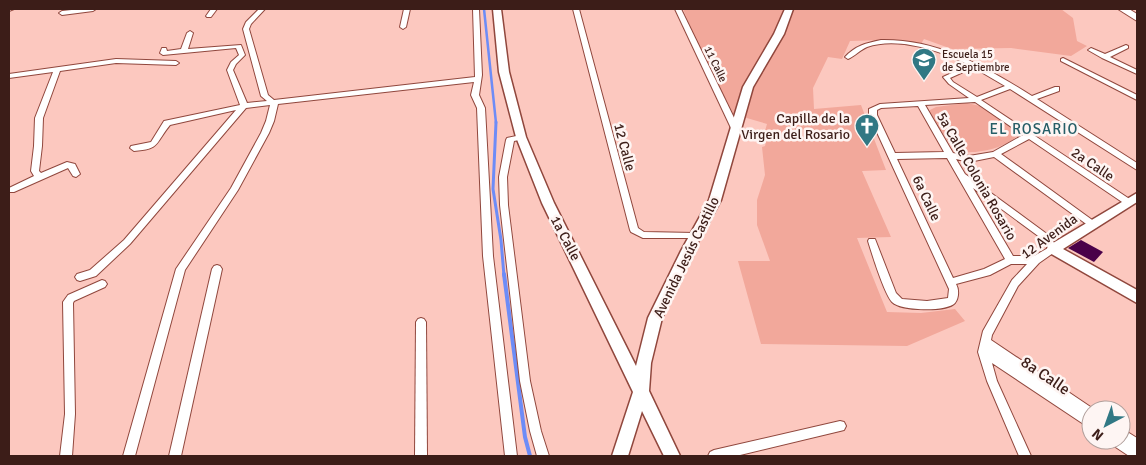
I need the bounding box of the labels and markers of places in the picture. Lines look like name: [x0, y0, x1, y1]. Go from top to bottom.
school or university icon: Escuela 15 de Septiembre: [911, 47, 937, 81]
place label: Escuela 15 de Septiembre: [942, 48, 1010, 74]
place label: Capilla de la Virgen del Rosario: [741, 110, 850, 143]
church icon: Capilla de la Virgen del Rosario: [854, 113, 880, 147]

